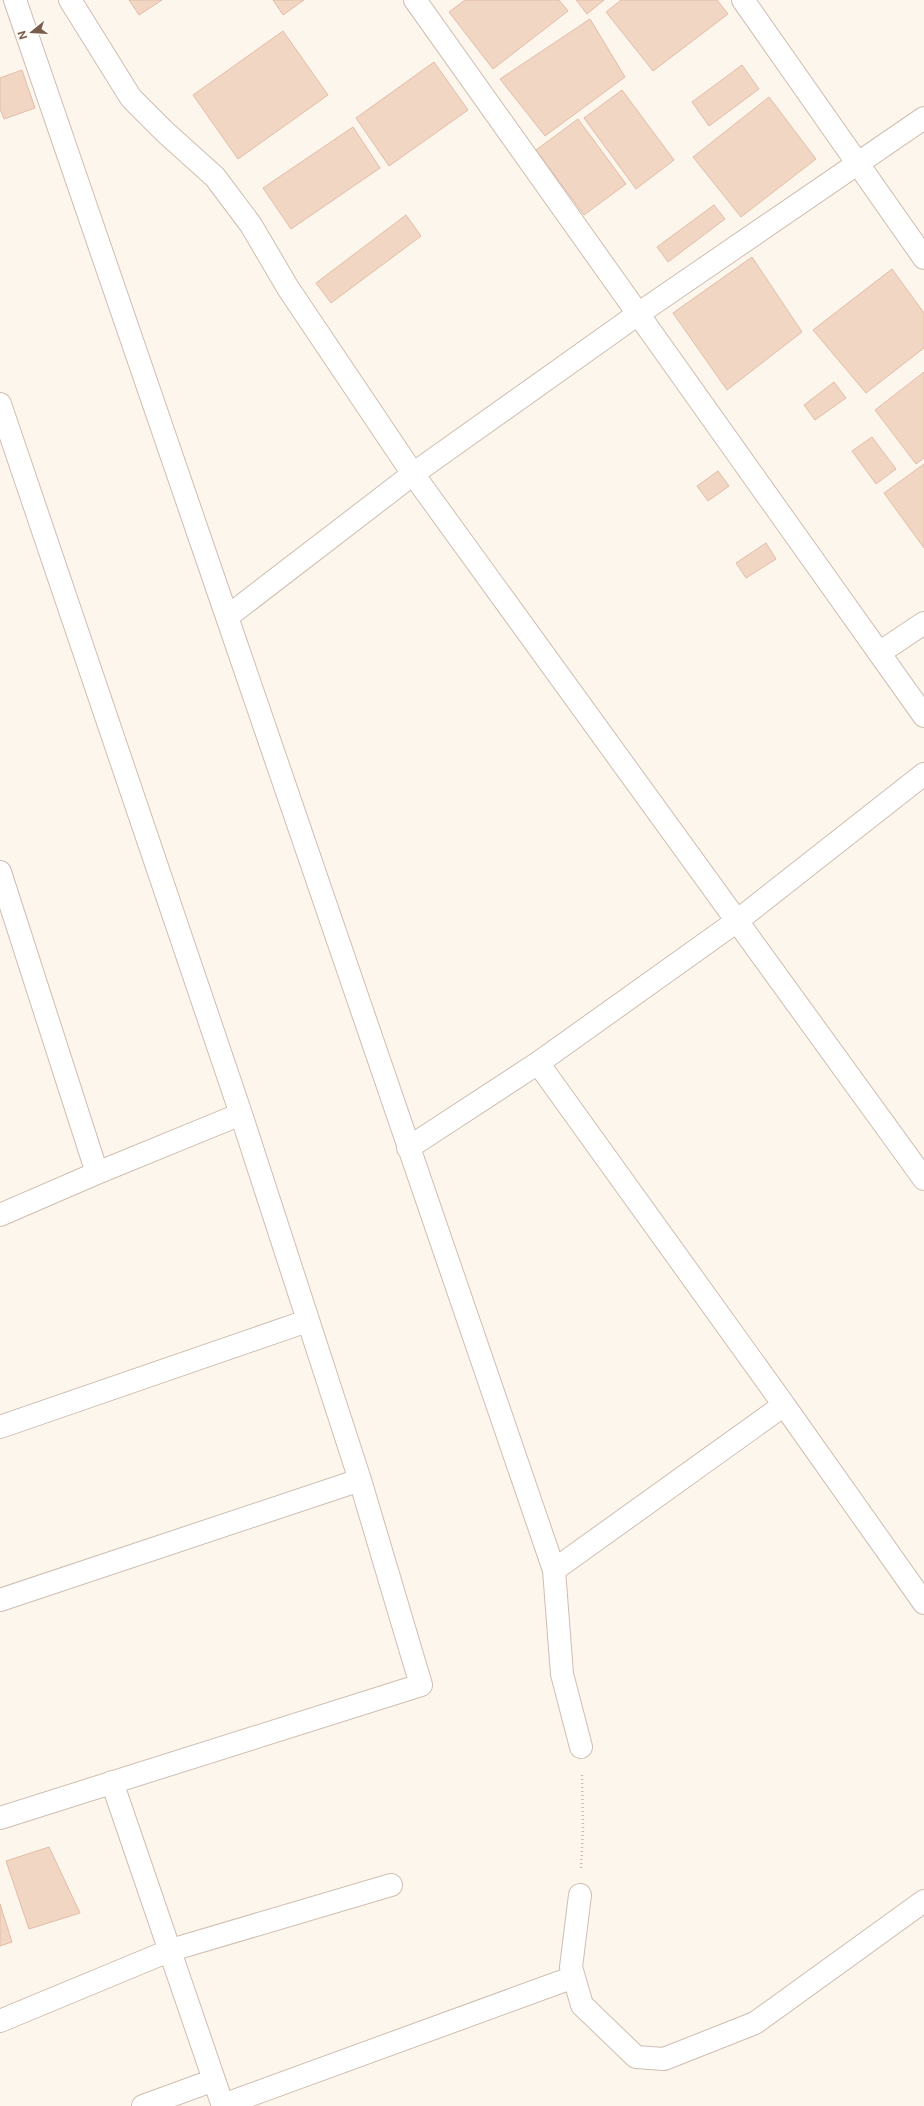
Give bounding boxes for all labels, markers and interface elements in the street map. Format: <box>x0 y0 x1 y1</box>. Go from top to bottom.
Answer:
north arrow <box>12 12 52 52</box>
text: N <box>15 29 30 41</box>

